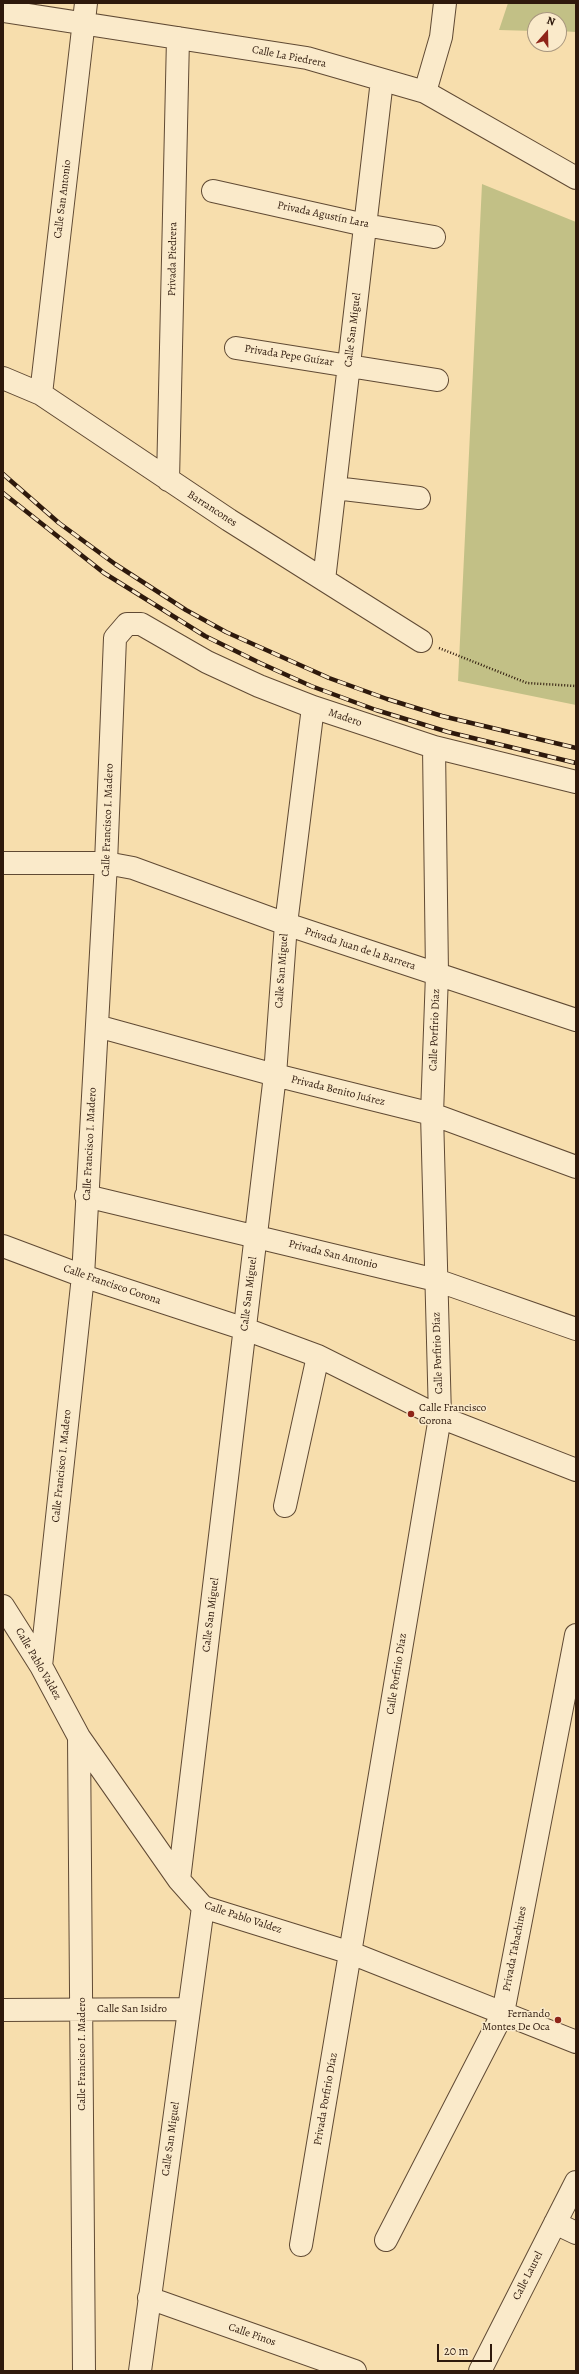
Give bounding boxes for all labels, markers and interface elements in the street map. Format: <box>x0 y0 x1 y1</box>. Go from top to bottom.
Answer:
north arrow <box>527 12 567 52</box>
text: N <box>545 13 557 30</box>
street label: Calle La Piedrera <box>251 43 327 71</box>
street label: Calle San Antonio <box>52 159 74 239</box>
street label: Privada Agustín Lara <box>276 199 370 231</box>
street label: Privada Piedrera <box>166 222 180 296</box>
street label: Calle San Miguel <box>342 292 364 368</box>
street label: Privada Pepe Guízar <box>243 342 335 370</box>
street label: Barrancones <box>185 488 239 530</box>
street label: Madero <box>326 706 364 730</box>
street label: Calle Francisco I. Madero <box>99 763 117 877</box>
street label: Privada Juan de la Barrera <box>303 925 417 973</box>
street label: Calle San Miguel <box>273 933 291 1009</box>
street label: Calle Porfirio Díaz <box>427 989 443 1071</box>
street label: Privada Benito Juárez <box>290 1073 386 1109</box>
street label: Calle Francisco I. Madero <box>80 1087 100 1201</box>
street label: Privada San Antonio <box>287 1238 379 1272</box>
street label: Calle San Miguel <box>238 1256 260 1332</box>
street label: Calle Francisco Corona <box>61 1262 163 1308</box>
street label: Calle Porfirio Díaz <box>430 1312 446 1394</box>
place label: Calle Francisco Corona <box>419 1401 486 1427</box>
street label: Calle Francisco I. Madero <box>50 1409 74 1523</box>
marker: Calle Francisco Corona <box>406 1409 416 1419</box>
street label: Calle San Miguel <box>200 1577 222 1653</box>
street label: Calle Pablo Valdez <box>12 1626 64 1702</box>
street label: Calle Porfirio Díaz <box>384 1632 410 1716</box>
street label: Calle Pablo Valdez <box>202 1899 284 1937</box>
street label: Privada Tabachines <box>500 1905 530 1993</box>
street label: Calle Francisco I. Madero <box>75 1997 89 2111</box>
street label: Calle San Isidro <box>97 2002 167 2016</box>
place label: Fernando Montes De Oca <box>482 2007 550 2033</box>
marker: Fernando Montes De Oca <box>553 2015 563 2025</box>
street label: Privada Porfirio Díaz <box>311 2052 341 2146</box>
street label: Calle San Miguel <box>159 2101 183 2177</box>
street label: Calle Laurel <box>510 2249 546 2303</box>
street label: Calle Pinos <box>226 2321 278 2349</box>
scale bar <box>439 2336 494 2362</box>
text: 20 m <box>444 2343 468 2359</box>

